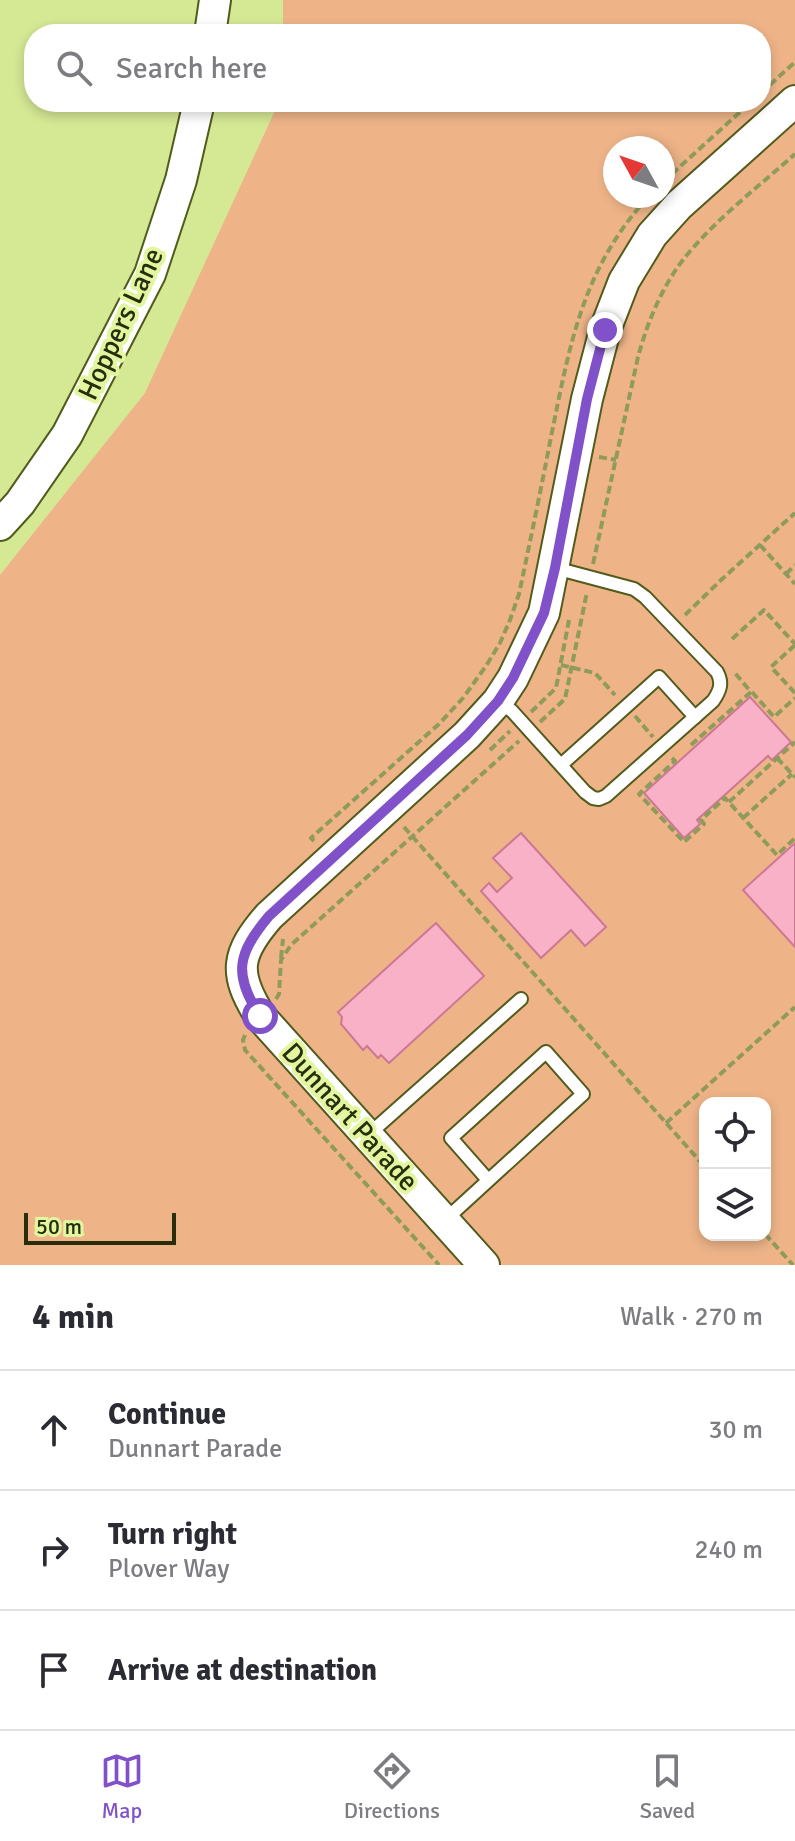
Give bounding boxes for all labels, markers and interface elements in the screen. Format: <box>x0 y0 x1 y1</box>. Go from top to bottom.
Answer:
search box <box>24 24 771 112</box>
icon: search <box>52 46 96 90</box>
text: Search here <box>116 50 267 87</box>
north arrow <box>603 136 675 208</box>
street label: Hoppers Lane <box>71 243 171 405</box>
route end <box>587 312 623 348</box>
route start <box>242 998 278 1034</box>
street label: Dunnart Parade <box>275 1036 425 1198</box>
map controls <box>699 1097 771 1241</box>
button: locate <box>699 1097 771 1169</box>
button: layers <box>699 1169 771 1241</box>
scale bar <box>24 1209 176 1245</box>
text: 50 m <box>36 1213 82 1240</box>
text: 4 min <box>32 1296 114 1338</box>
text: Walk · 270 m <box>620 1301 763 1333</box>
text: Continue <box>108 1396 226 1433</box>
icon: ahead <box>32 1408 76 1452</box>
text: 30 m <box>708 1414 763 1446</box>
text: Dunnart Parade <box>108 1433 282 1465</box>
text: Turn right <box>108 1516 237 1553</box>
icon: right <box>32 1528 76 1572</box>
text: 240 m <box>694 1534 763 1566</box>
text: Plover Way <box>108 1553 229 1585</box>
icon: arrive <box>32 1648 76 1692</box>
text: Arrive at destination <box>108 1652 377 1689</box>
tab: Map <box>100 1749 144 1824</box>
tab: Directions <box>344 1749 440 1824</box>
tab: Saved <box>640 1749 695 1824</box>

